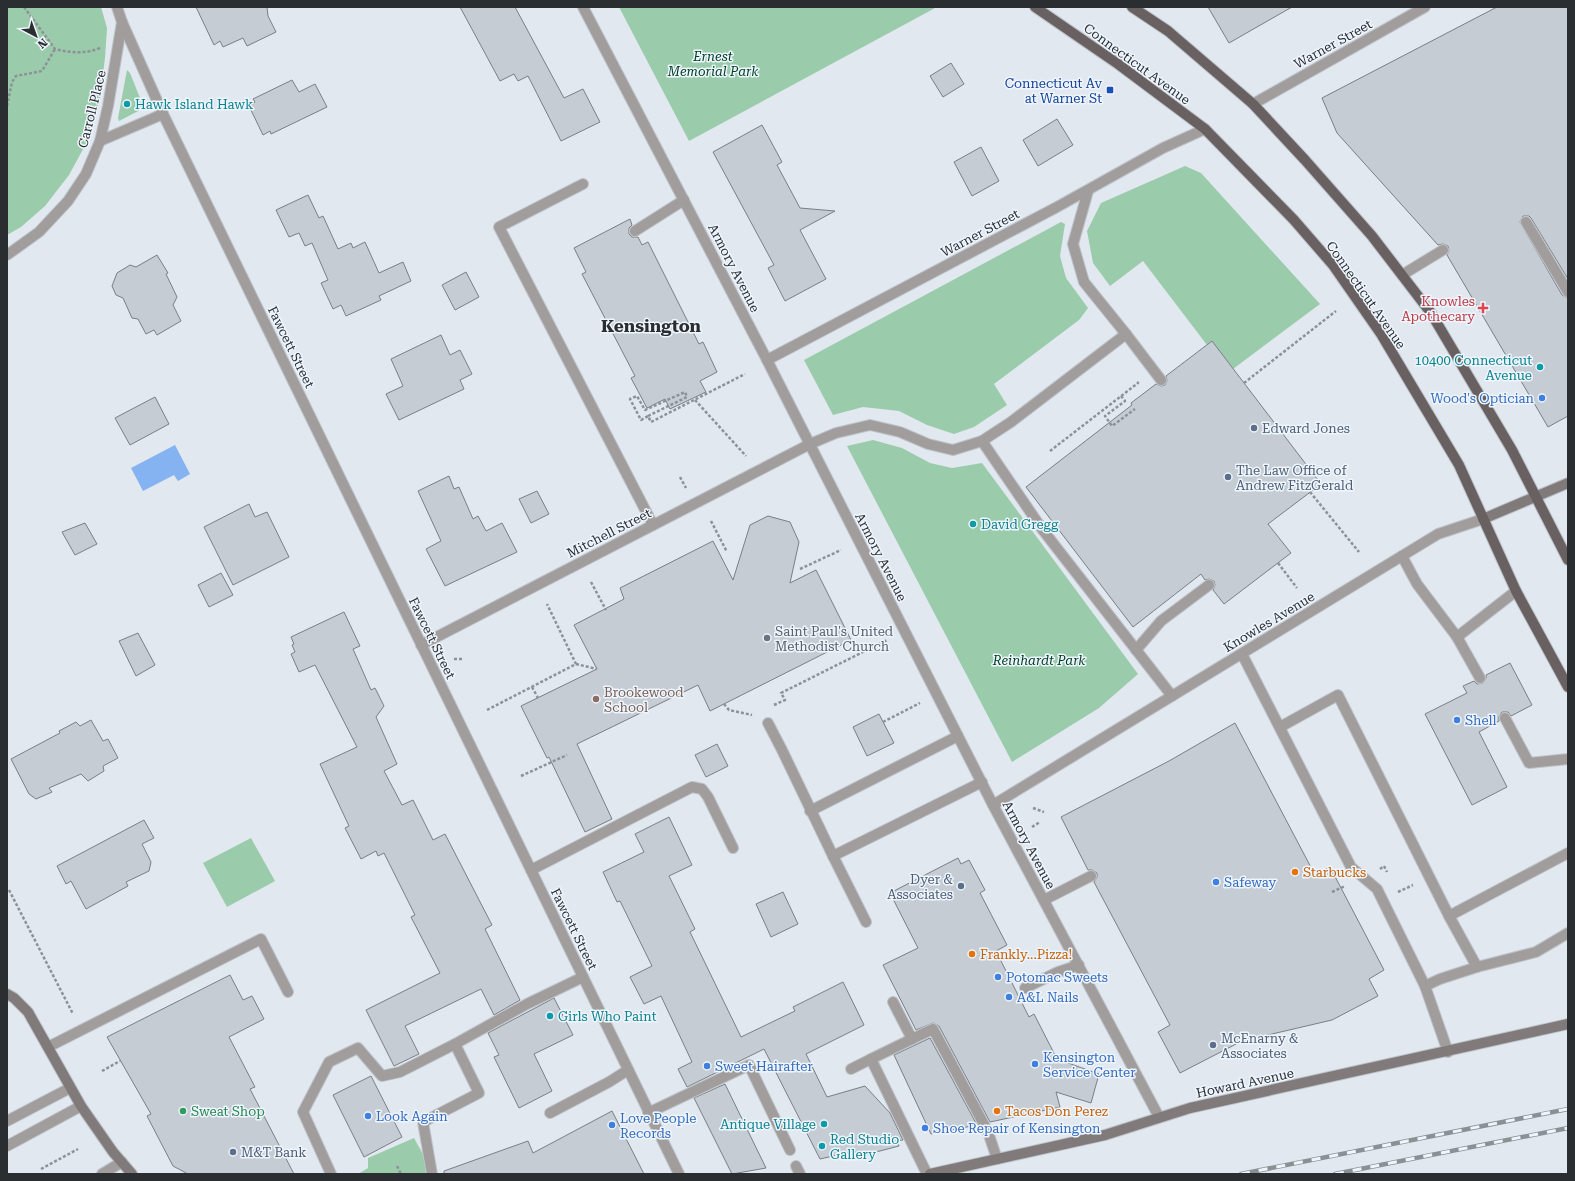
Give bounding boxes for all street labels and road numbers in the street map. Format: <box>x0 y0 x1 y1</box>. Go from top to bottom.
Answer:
street label: Warner Street <box>1292 16 1375 72</box>
street label: Connecticut Avenue <box>1081 20 1193 108</box>
street label: Carroll Place <box>75 68 109 150</box>
street label: Warner Street <box>938 206 1022 260</box>
street label: Armory Avenue <box>705 221 763 315</box>
street label: Connecticut Avenue <box>1323 238 1409 352</box>
street label: Fawcett Street <box>265 304 317 391</box>
street label: Mitchell Street <box>564 505 654 561</box>
street label: Armory Avenue <box>852 510 910 604</box>
street label: Knowles Avenue <box>1221 589 1317 655</box>
street label: Fawcett Street <box>406 595 458 682</box>
street label: Armory Avenue <box>1000 798 1058 892</box>
street label: Fawcett Street <box>548 886 600 973</box>
street label: Howard Avenue <box>1195 1065 1295 1101</box>

